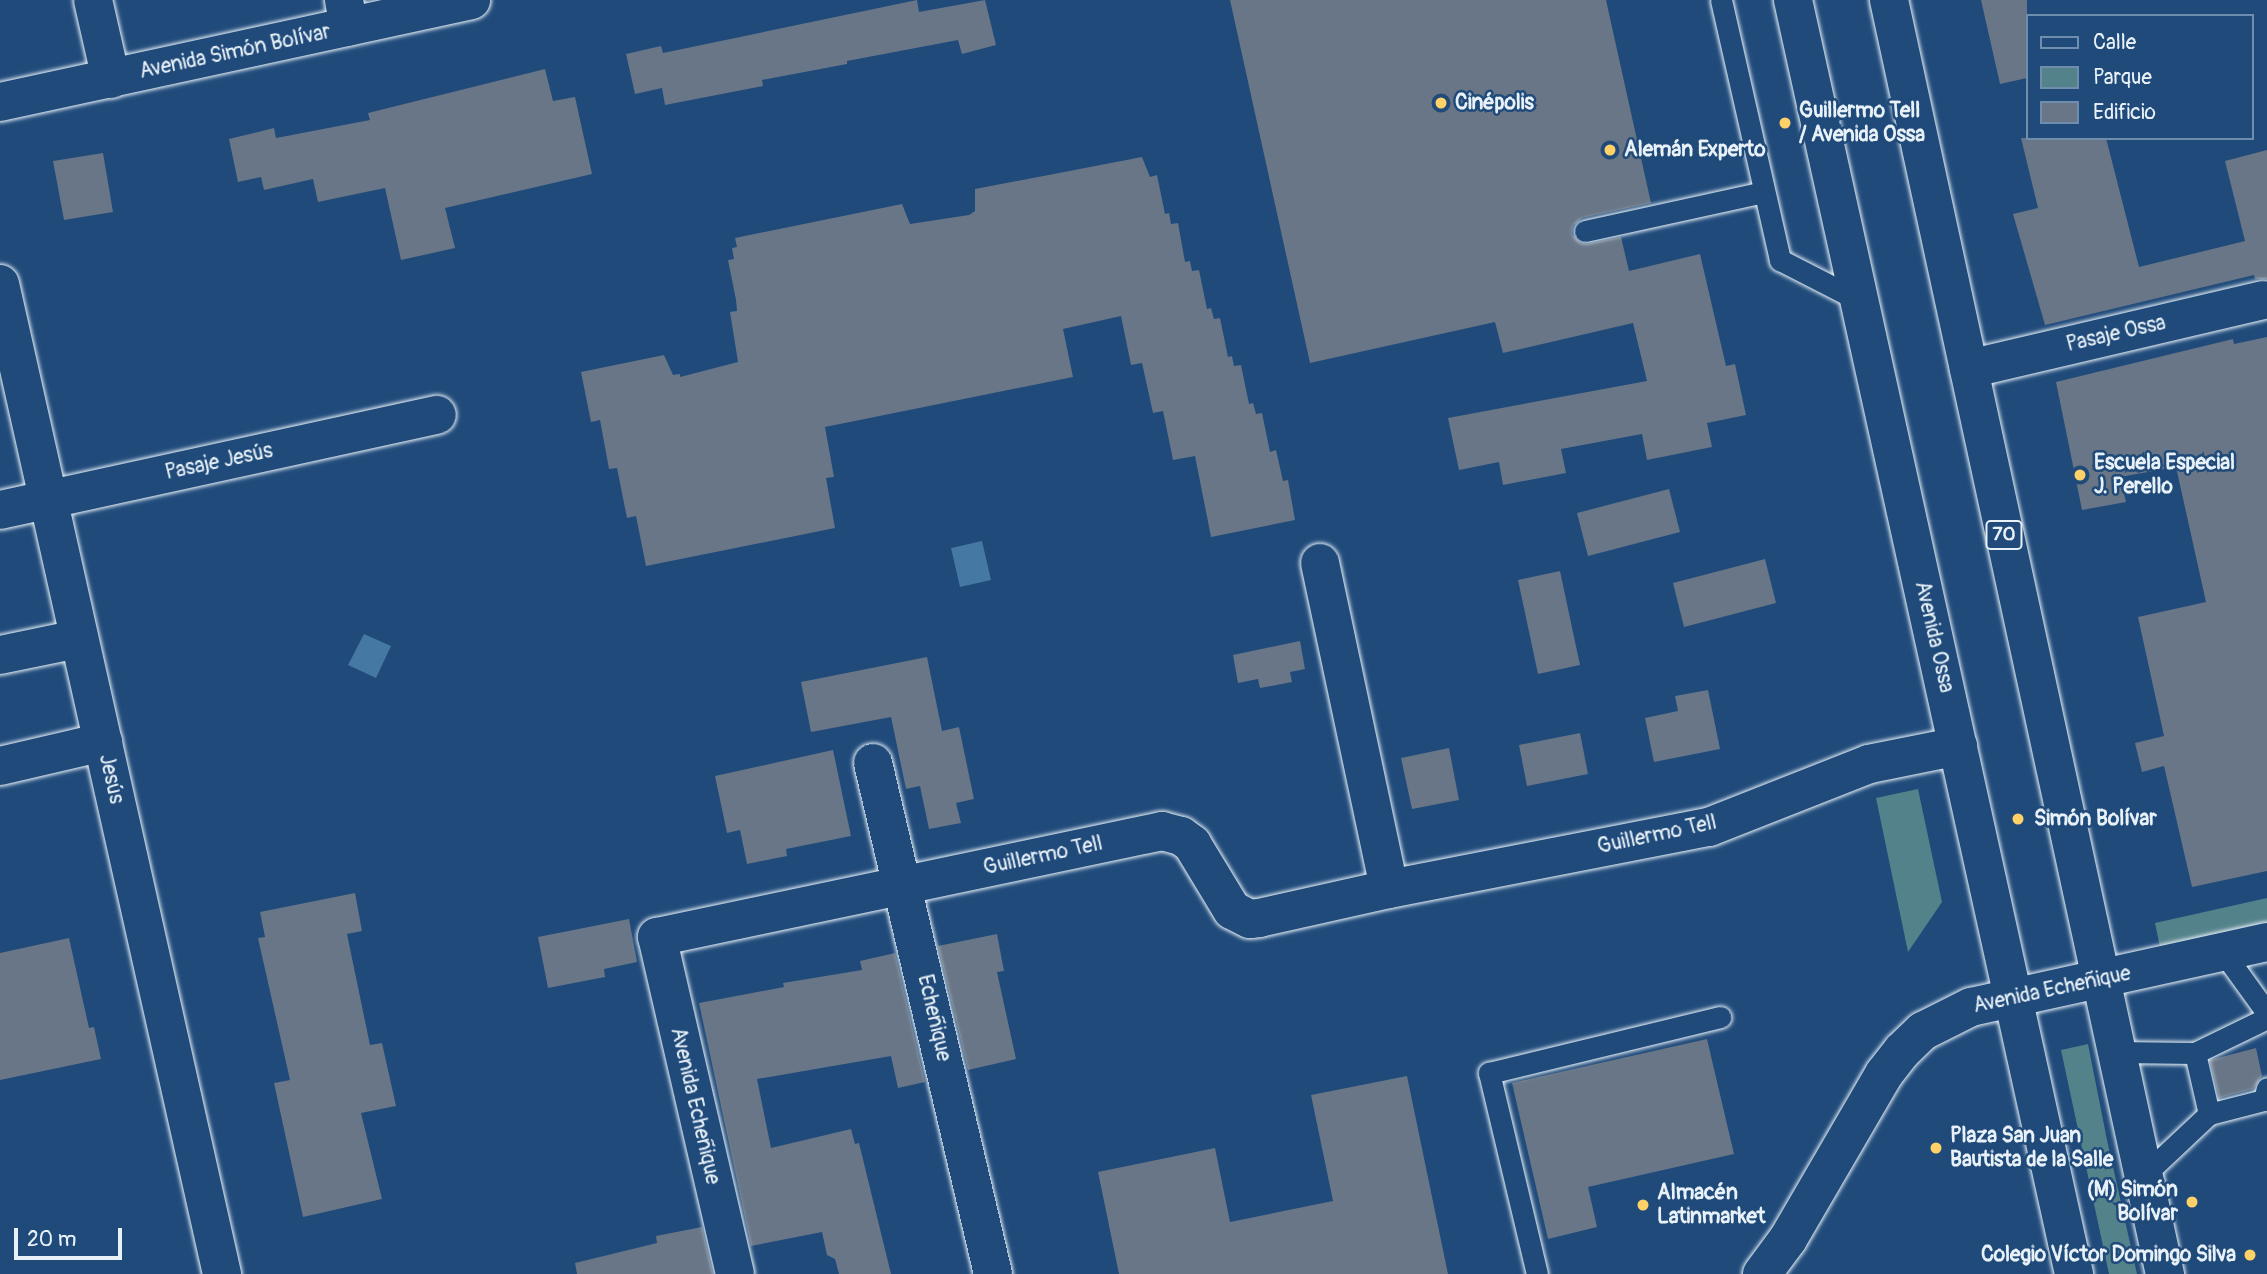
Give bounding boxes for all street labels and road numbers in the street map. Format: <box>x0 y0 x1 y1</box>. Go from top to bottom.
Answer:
street label: Avenida Simón Bolívar <box>137 19 333 85</box>
street label: Pasaje Ossa <box>2064 310 2168 358</box>
street label: Pasaje Jesús <box>163 438 275 486</box>
road number: 70 <box>1985 520 2023 550</box>
street label: Avenida Ossa <box>1909 579 1959 695</box>
street label: Jesús <box>93 752 129 806</box>
street label: Guillermo Tell <box>1595 810 1719 860</box>
street label: Guillermo Tell <box>981 831 1105 881</box>
street label: Avenida Echeñique <box>1971 961 2133 1019</box>
street label: Echeñique <box>912 972 956 1064</box>
street label: Avenida Echeñique <box>665 1025 725 1187</box>

